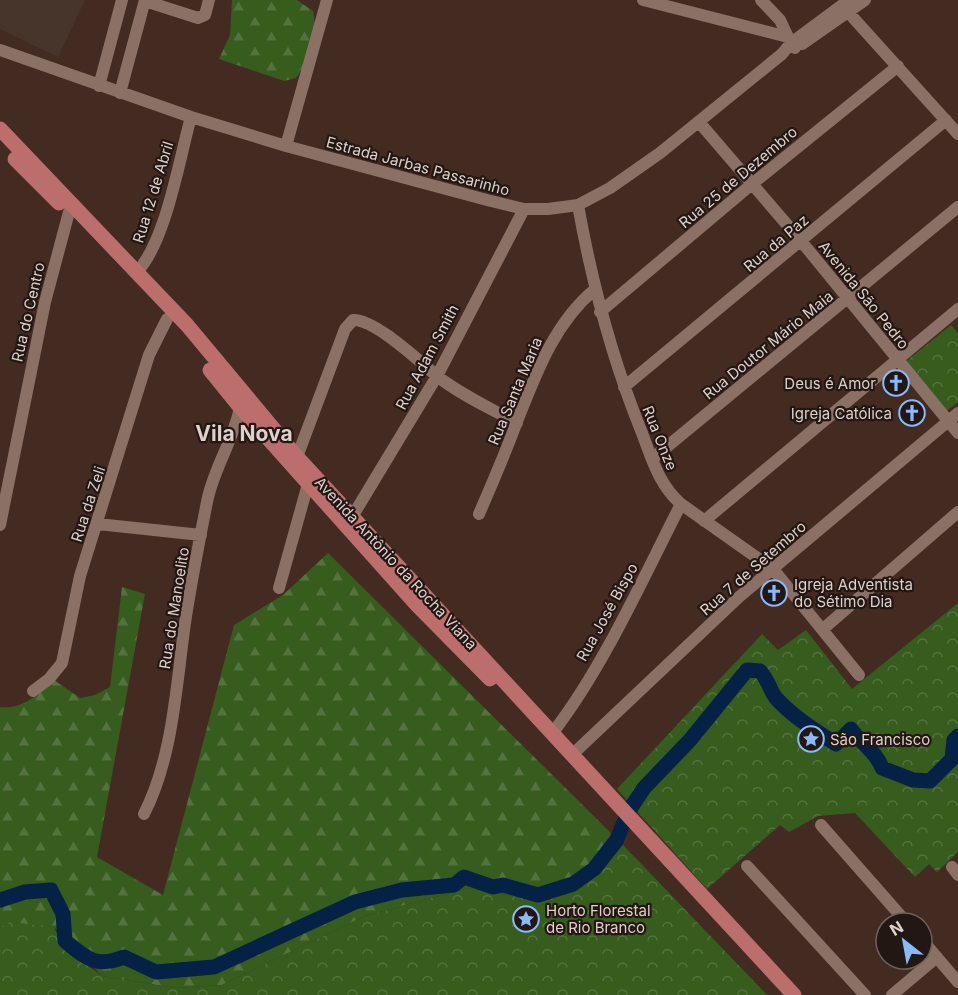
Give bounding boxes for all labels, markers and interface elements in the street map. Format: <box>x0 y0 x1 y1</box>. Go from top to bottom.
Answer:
street label: Rua 25 de Dezembro <box>675 122 801 232</box>
street label: Estrada Jarbas Passarinho <box>324 132 512 200</box>
street label: Rua 12 de Abril <box>128 139 178 245</box>
street label: Rua da Paz <box>740 210 812 276</box>
street label: Avenida São Pedro <box>815 237 913 353</box>
street label: Rua do Centro <box>7 260 49 364</box>
street label: Rua Doutor Mário Maia <box>699 287 837 403</box>
street label: Rua Adam Smith <box>391 301 463 413</box>
street label: Rua Santa Maria <box>484 334 546 448</box>
church icon: Deus é Amor <box>881 368 911 398</box>
place label: Deus é Amor <box>784 374 876 393</box>
church icon: Igreja Católica <box>897 398 927 428</box>
street label: Rua Onze <box>638 403 682 473</box>
place label: Igreja Católica <box>791 404 892 423</box>
district label: Vila Nova <box>195 421 293 446</box>
street label: Rua da Zeli <box>67 464 109 544</box>
street label: Avenida Antônio da Rocha Viana <box>311 473 481 653</box>
street label: Rua 7 de Setembro <box>696 517 810 619</box>
street label: Rua do Manoelito <box>155 546 193 670</box>
street label: Rua José Bispo <box>572 560 642 664</box>
place label: Igreja Adventista do Sétimo Dia <box>794 575 913 611</box>
church icon: Igreja Adventista do Sétimo Dia <box>759 578 789 608</box>
place icon: São Francisco <box>796 724 826 754</box>
place label: São Francisco <box>830 730 930 749</box>
place label: Horto Florestal de Rio Branco <box>546 901 651 937</box>
place icon: Horto Florestal de Rio Branco <box>511 904 541 934</box>
north arrow <box>874 911 934 971</box>
text: N <box>886 916 907 940</box>

